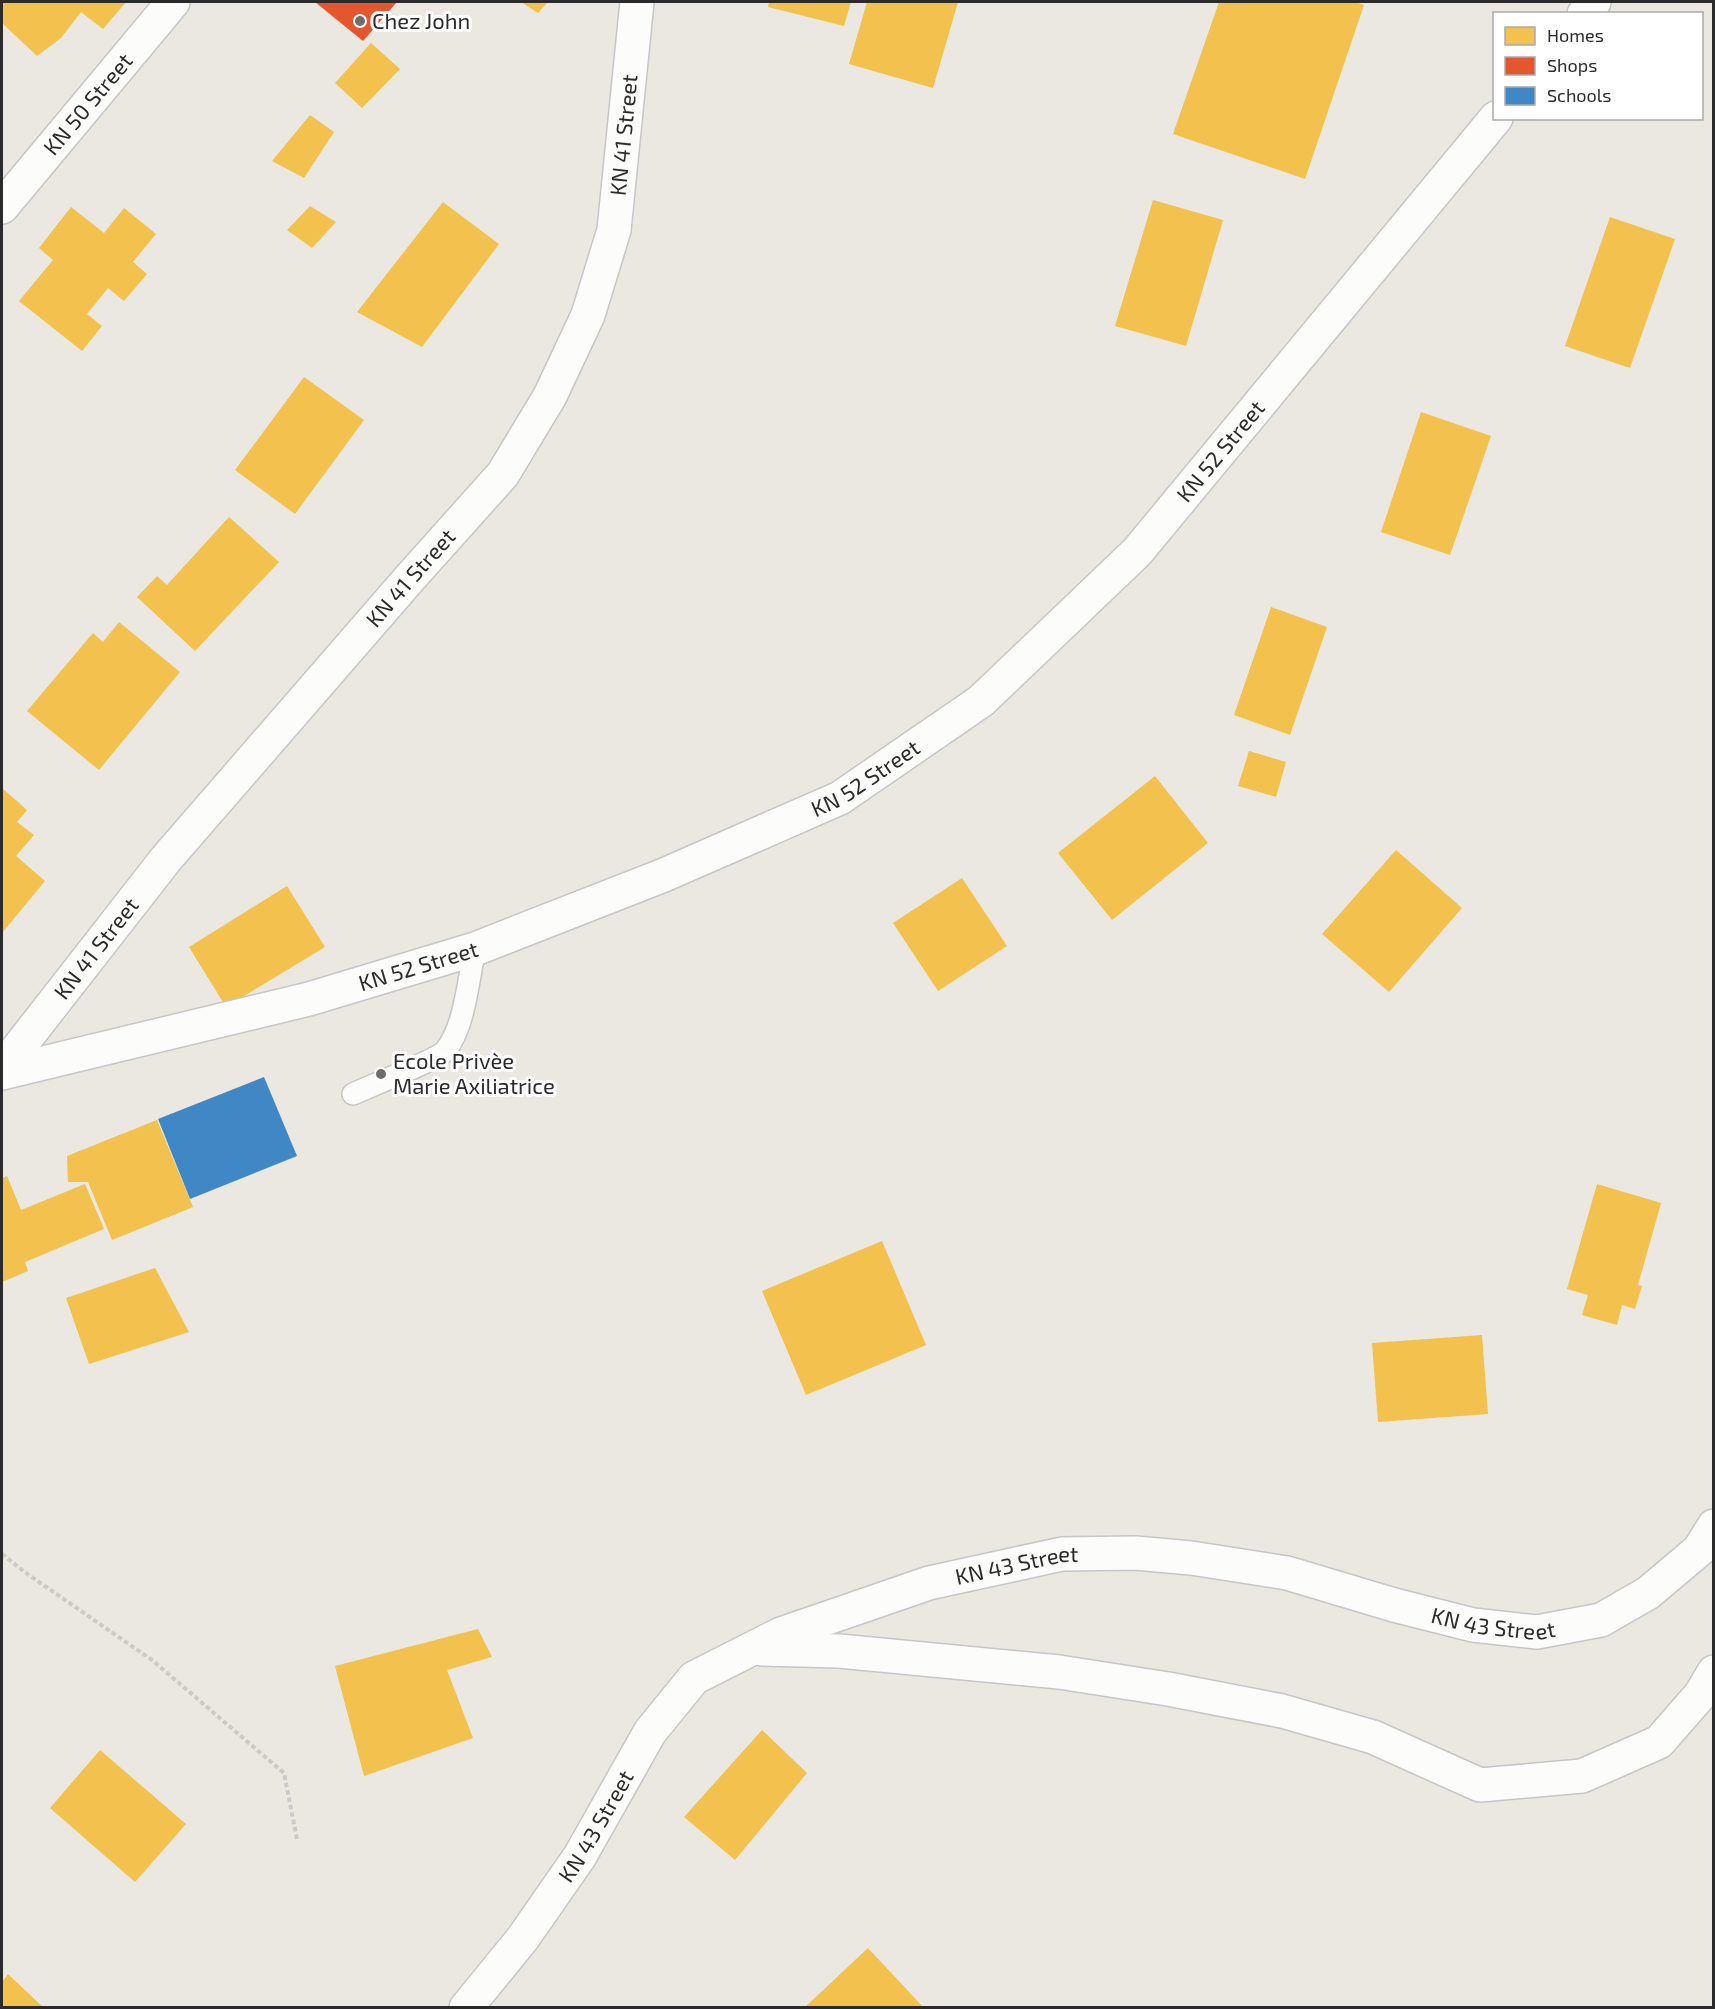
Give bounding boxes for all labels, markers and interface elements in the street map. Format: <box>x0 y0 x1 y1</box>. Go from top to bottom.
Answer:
place label: Chez John <box>372 7 470 33</box>
legend <box>1493 12 1703 120</box>
marker: Chez John <box>353 14 367 28</box>
text: Homes <box>1547 24 1604 46</box>
street label: KN 50 Street <box>37 47 137 160</box>
text: Shops <box>1547 54 1597 76</box>
street label: KN 41 Street <box>604 73 642 197</box>
text: Schools <box>1547 84 1611 106</box>
street label: KN 52 Street <box>1170 395 1269 506</box>
street label: KN 41 Street <box>360 523 460 632</box>
street label: KN 52 Street <box>807 733 924 821</box>
street label: KN 41 Street <box>48 892 143 1004</box>
street label: KN 52 Street <box>355 935 481 995</box>
place label: Ecole Privèe Marie Axiliatrice <box>393 1047 555 1098</box>
marker: Ecole Privèe Marie Axiliatrice <box>374 1067 388 1081</box>
street label: KN 43 Street <box>953 1540 1078 1589</box>
street label: KN 43 Street <box>1429 1601 1557 1644</box>
street label: KN 43 Street <box>552 1765 638 1886</box>

